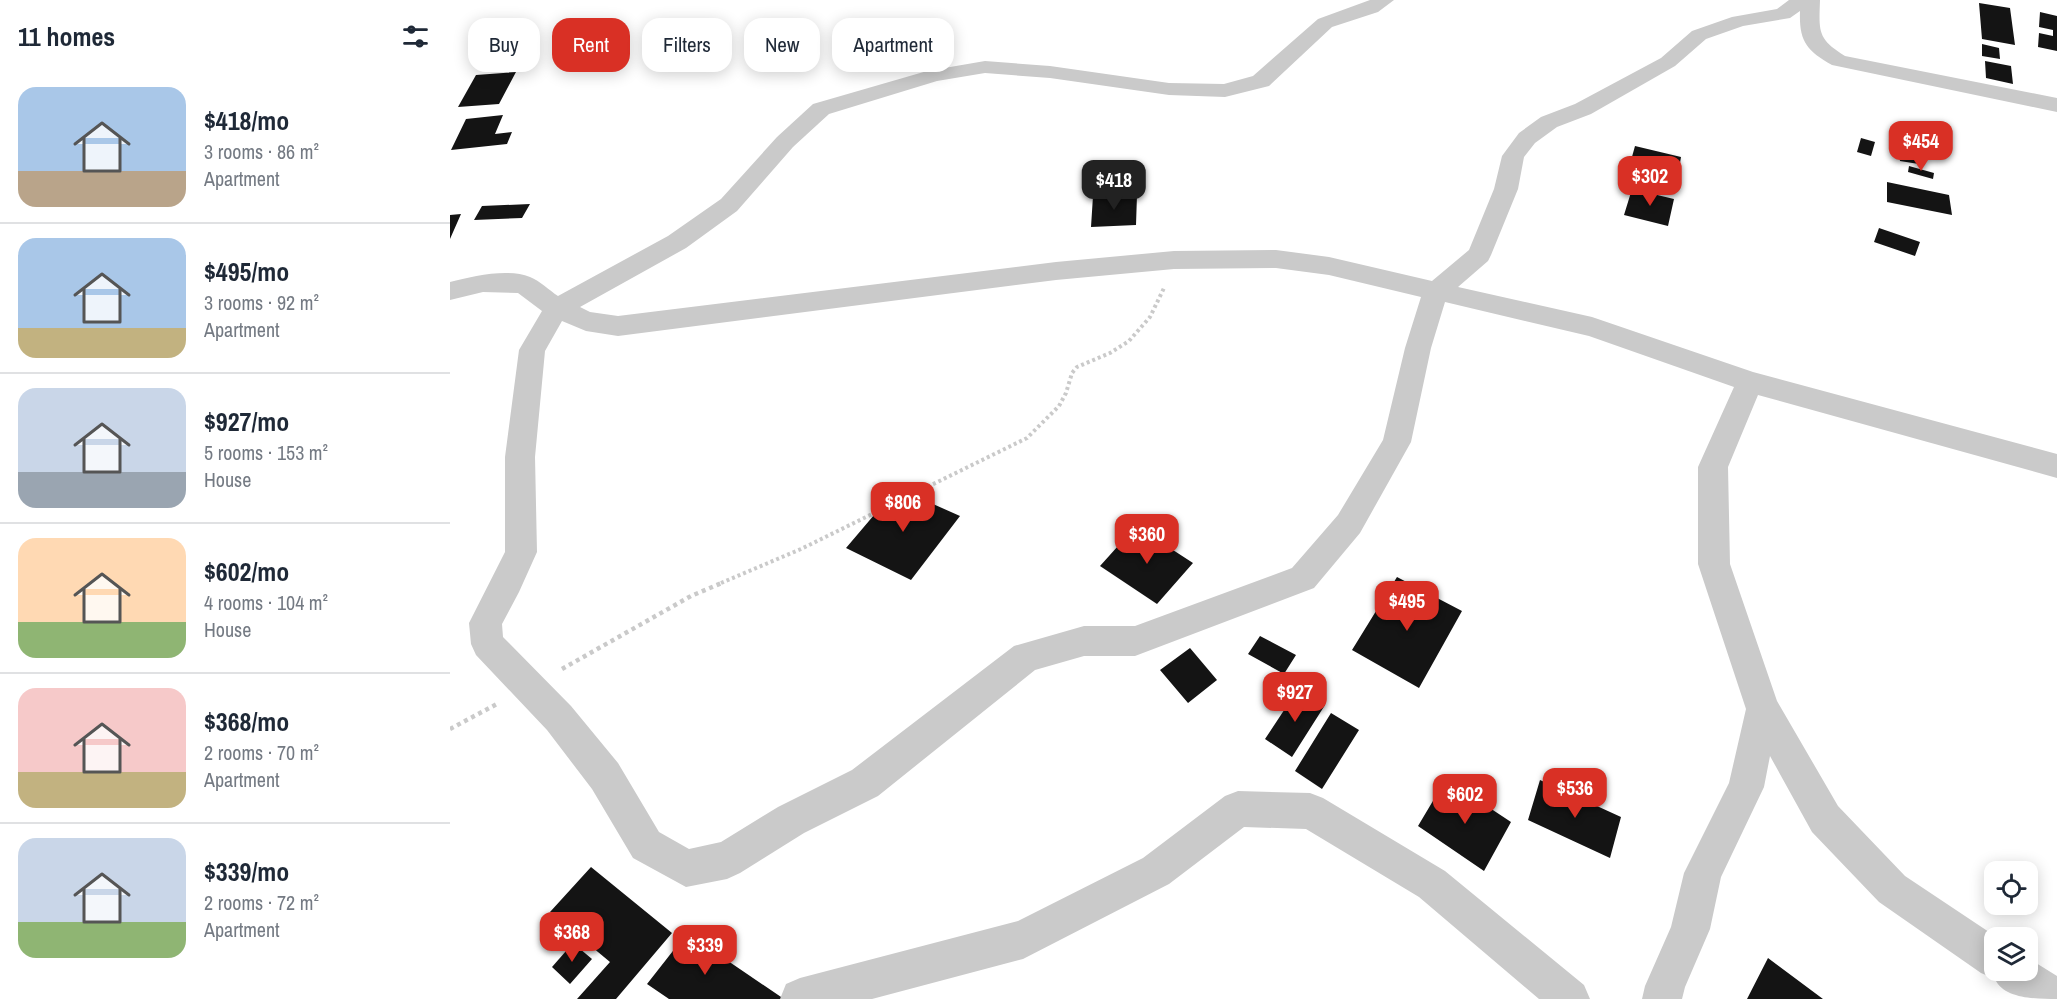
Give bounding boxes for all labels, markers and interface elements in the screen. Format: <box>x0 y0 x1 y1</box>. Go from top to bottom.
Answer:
chip: Buy <box>468 18 540 72</box>
chip: Rent <box>552 18 630 72</box>
chip: Filters <box>642 18 732 72</box>
chip: New <box>744 18 820 72</box>
chip: Apartment <box>832 18 954 72</box>
text: 11 homes <box>18 19 115 54</box>
icon: filters <box>399 20 432 53</box>
text: $418/mo <box>204 103 289 138</box>
icon: home <box>66 111 138 183</box>
pin: $454 <box>1885 121 1957 172</box>
text: $454 <box>1903 127 1939 154</box>
text: 3 rooms · 86 m² <box>204 138 319 165</box>
pin: $302 <box>1614 156 1686 207</box>
pin: $418 <box>1078 160 1150 211</box>
text: $302 <box>1632 162 1668 189</box>
text: Apartment <box>204 165 280 192</box>
text: $418 <box>1096 166 1132 193</box>
text: $495/mo <box>204 254 289 289</box>
icon: home <box>66 262 138 334</box>
text: 3 rooms · 92 m² <box>204 289 319 316</box>
text: Apartment <box>204 316 280 343</box>
text: $927/mo <box>204 404 289 439</box>
icon: home <box>66 412 138 484</box>
text: 5 rooms · 153 m² <box>204 439 328 466</box>
text: House <box>204 466 251 493</box>
pin: $806 <box>867 482 939 533</box>
text: $806 <box>885 488 921 515</box>
pin: $360 <box>1111 514 1183 565</box>
text: $360 <box>1129 520 1165 547</box>
text: $602/mo <box>204 554 289 589</box>
icon: home <box>66 562 138 634</box>
pin: $495 <box>1371 581 1443 632</box>
text: $495 <box>1389 587 1425 614</box>
text: 4 rooms · 104 m² <box>204 589 328 616</box>
text: House <box>204 616 251 643</box>
pin: $927 <box>1259 672 1331 723</box>
text: $927 <box>1277 678 1313 705</box>
text: $368/mo <box>204 704 289 739</box>
icon: home <box>66 712 138 784</box>
text: 2 rooms · 70 m² <box>204 739 319 766</box>
text: Apartment <box>204 766 280 793</box>
pin: $536 <box>1539 768 1611 819</box>
pin: $602 <box>1429 774 1501 825</box>
text: $536 <box>1557 774 1593 801</box>
text: $602 <box>1447 780 1483 807</box>
text: $339/mo <box>204 854 289 889</box>
map controls <box>1984 861 2038 981</box>
button: locate <box>1984 861 2038 915</box>
icon: home <box>66 862 138 934</box>
text: 2 rooms · 72 m² <box>204 889 319 916</box>
pin: $368 <box>536 912 608 963</box>
text: Apartment <box>204 916 280 943</box>
text: $368 <box>554 918 590 945</box>
pin: $339 <box>669 925 741 976</box>
button: layers <box>1984 927 2038 981</box>
text: $339 <box>687 931 723 958</box>

